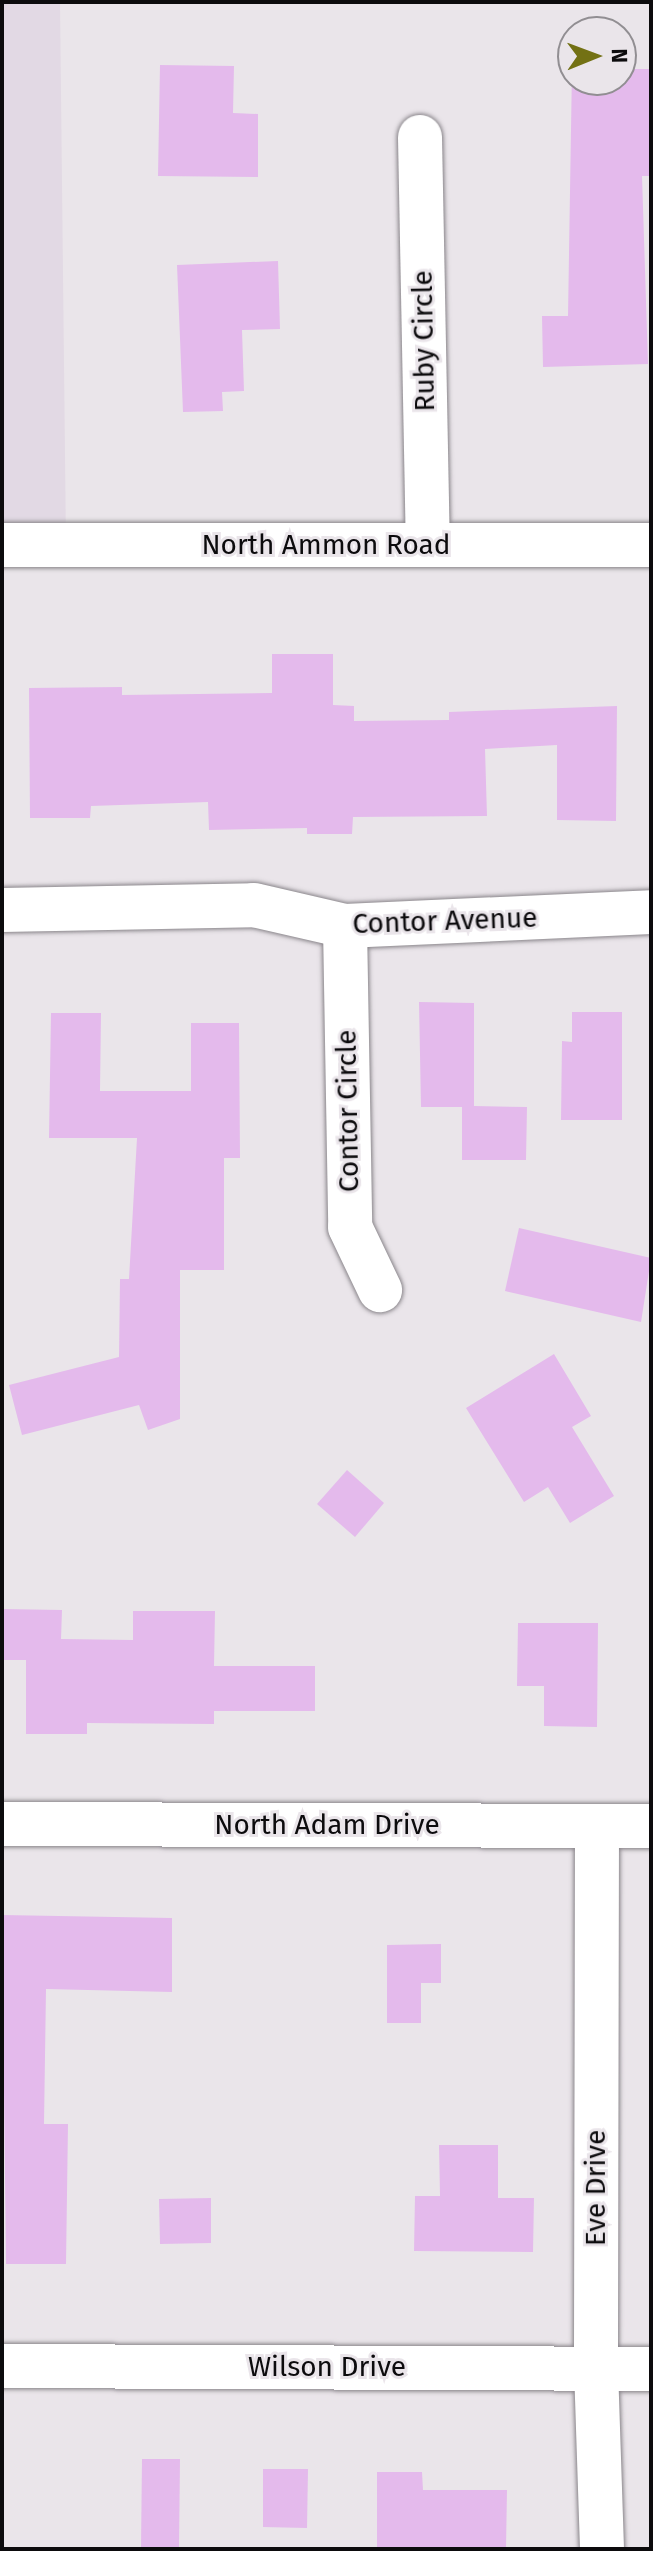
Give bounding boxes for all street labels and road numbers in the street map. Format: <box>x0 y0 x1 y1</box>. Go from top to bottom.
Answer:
street label: Ruby Circle <box>406 270 442 412</box>
street label: North Ammon Road <box>201 528 451 562</box>
street label: Contor Avenue <box>352 901 538 941</box>
street label: Contor Circle <box>330 1030 366 1192</box>
street label: North Adam Drive <box>214 1808 440 1842</box>
street label: Eve Drive <box>579 2130 613 2246</box>
street label: Wilson Drive <box>248 2350 406 2384</box>

